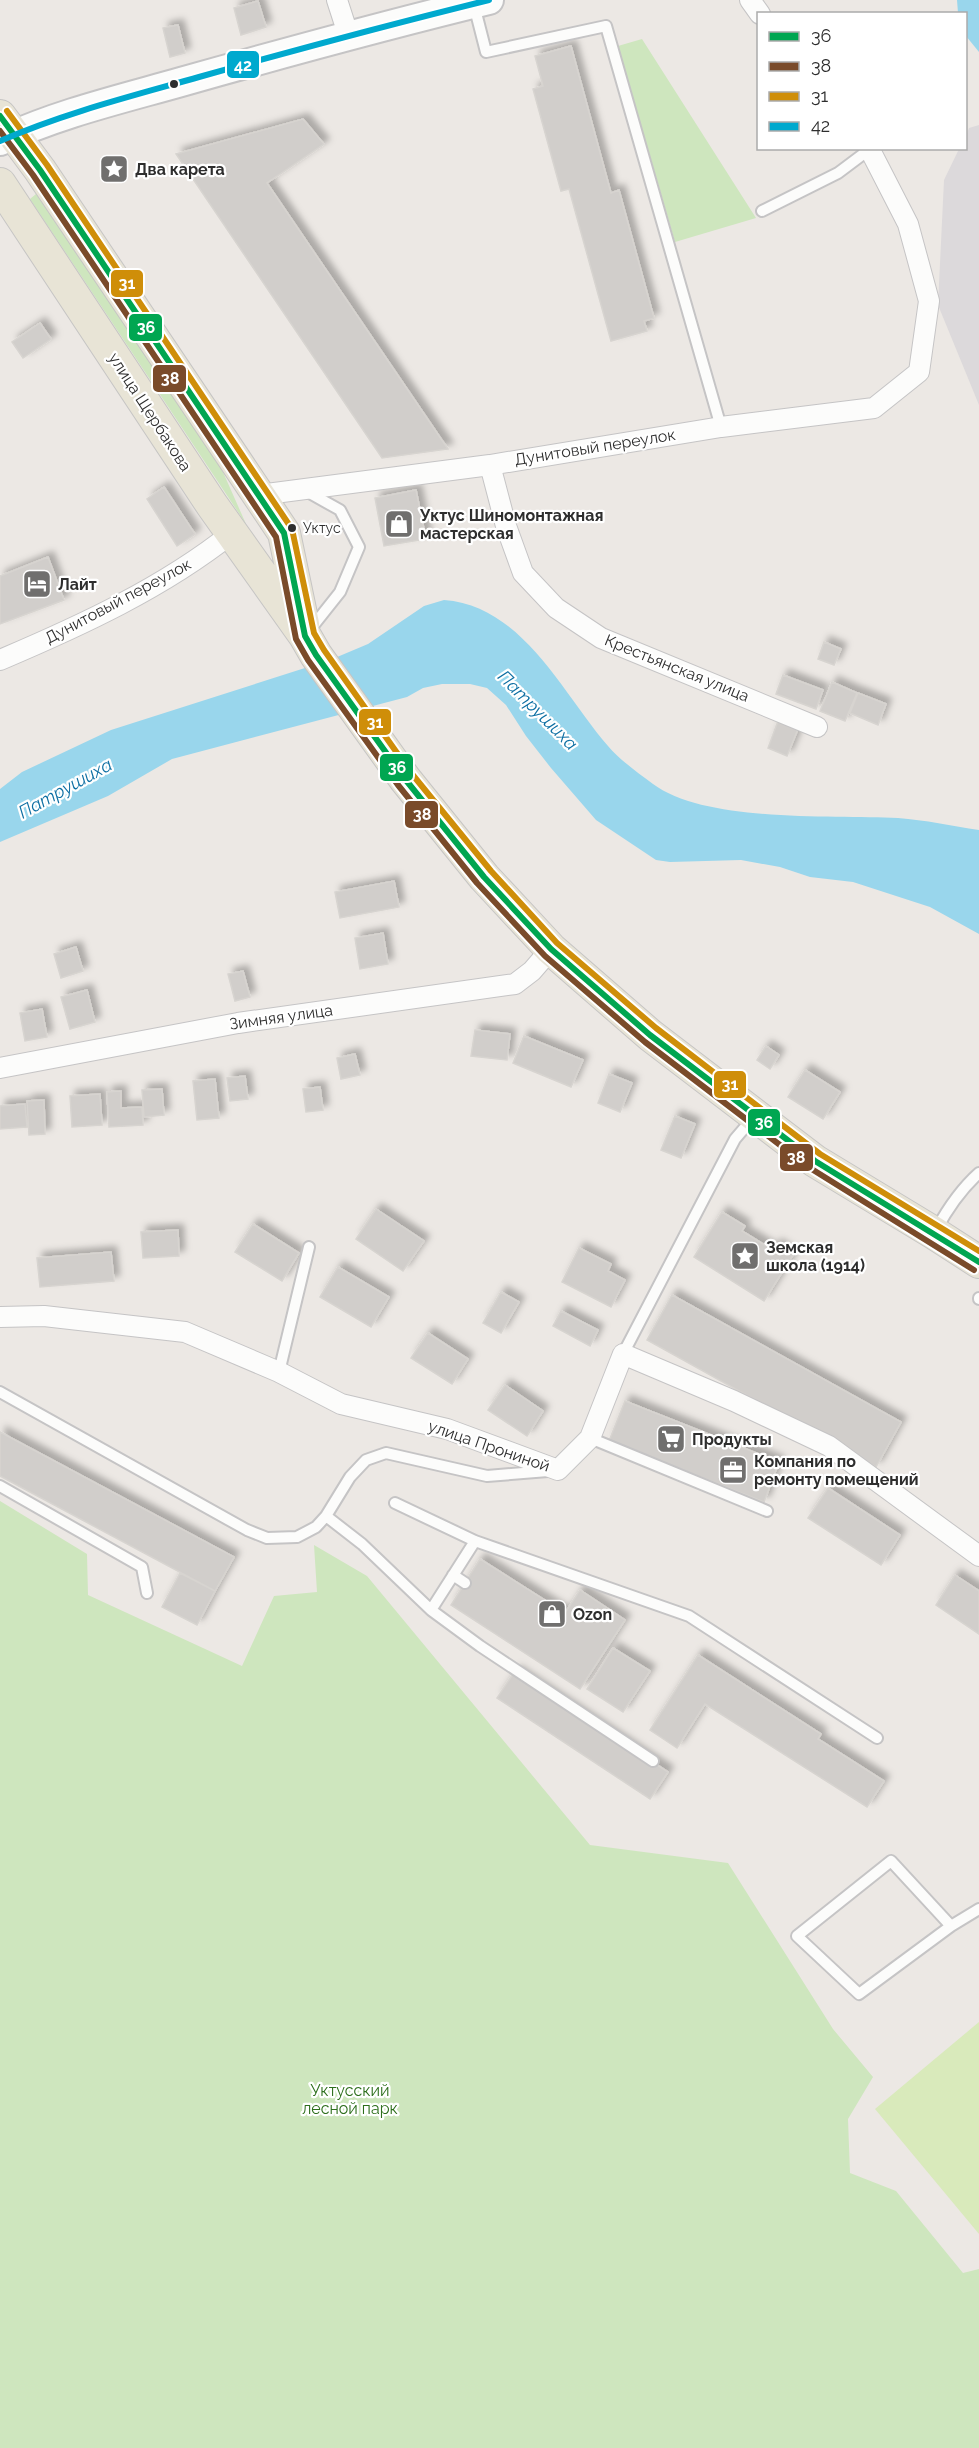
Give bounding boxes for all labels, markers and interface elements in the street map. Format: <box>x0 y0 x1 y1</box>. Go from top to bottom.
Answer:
legend <box>757 12 967 150</box>
text: 36 <box>811 25 832 46</box>
line badge: 42 <box>226 50 260 79</box>
text: 38 <box>811 55 831 76</box>
text: 42 <box>234 56 252 75</box>
unlabelled marker <box>168 78 180 90</box>
text: 31 <box>811 85 829 106</box>
text: 42 <box>811 115 830 136</box>
place icon: Два карета <box>98 153 130 185</box>
place label: Два карета <box>135 160 225 179</box>
line badge: 31 <box>110 269 144 298</box>
text: 31 <box>119 274 136 293</box>
line badge: 36 <box>128 313 163 342</box>
text: 36 <box>137 318 156 337</box>
street label: улица Щербакова <box>105 349 195 475</box>
line badge: 38 <box>152 364 187 393</box>
text: 38 <box>161 369 179 388</box>
street label: Дунитовый переулок <box>513 425 677 469</box>
place label: Уктус Шиномонтажная мастерская <box>419 506 603 543</box>
shop icon: Уктус Шиномонтажная мастерская <box>383 508 415 540</box>
place label: Уктус <box>303 520 341 536</box>
marker: Уктус <box>286 522 298 534</box>
street label: Дунитовый переулок <box>42 554 194 648</box>
hotel icon: Лайт <box>21 568 53 600</box>
place label: Лайт <box>58 575 97 594</box>
street label: Крестьянская улица <box>602 630 752 706</box>
water label: Патрушиха <box>494 666 582 754</box>
line badge: 31 <box>358 708 392 736</box>
text: 31 <box>367 713 384 732</box>
line badge: 36 <box>379 753 414 782</box>
water label: Патрушиха <box>14 754 116 822</box>
text: 36 <box>388 758 407 777</box>
line badge: 38 <box>404 800 439 829</box>
text: 38 <box>413 805 431 824</box>
street label: Зимняя улица <box>228 1000 334 1034</box>
line badge: 31 <box>713 1070 747 1099</box>
text: 31 <box>722 1075 739 1094</box>
line badge: 36 <box>747 1108 781 1137</box>
text: 36 <box>755 1113 774 1132</box>
line badge: 38 <box>779 1143 814 1172</box>
text: 38 <box>787 1148 805 1167</box>
place label: Земская школа (1914) <box>766 1238 865 1275</box>
place icon: Земская школа (1914) <box>729 1240 761 1272</box>
street label: улица Прониной <box>426 1416 552 1476</box>
supermarket icon: Продукты <box>655 1423 687 1455</box>
place label: Продукты <box>692 1430 772 1449</box>
place label: Компания по ремонту помещений <box>754 1452 919 1489</box>
office icon: Компания по ремонту помещений <box>717 1454 749 1486</box>
shop icon: Ozon <box>536 1598 568 1630</box>
place label: Ozon <box>573 1605 612 1624</box>
park label: Уктусский лесной парк <box>302 2081 398 2118</box>

